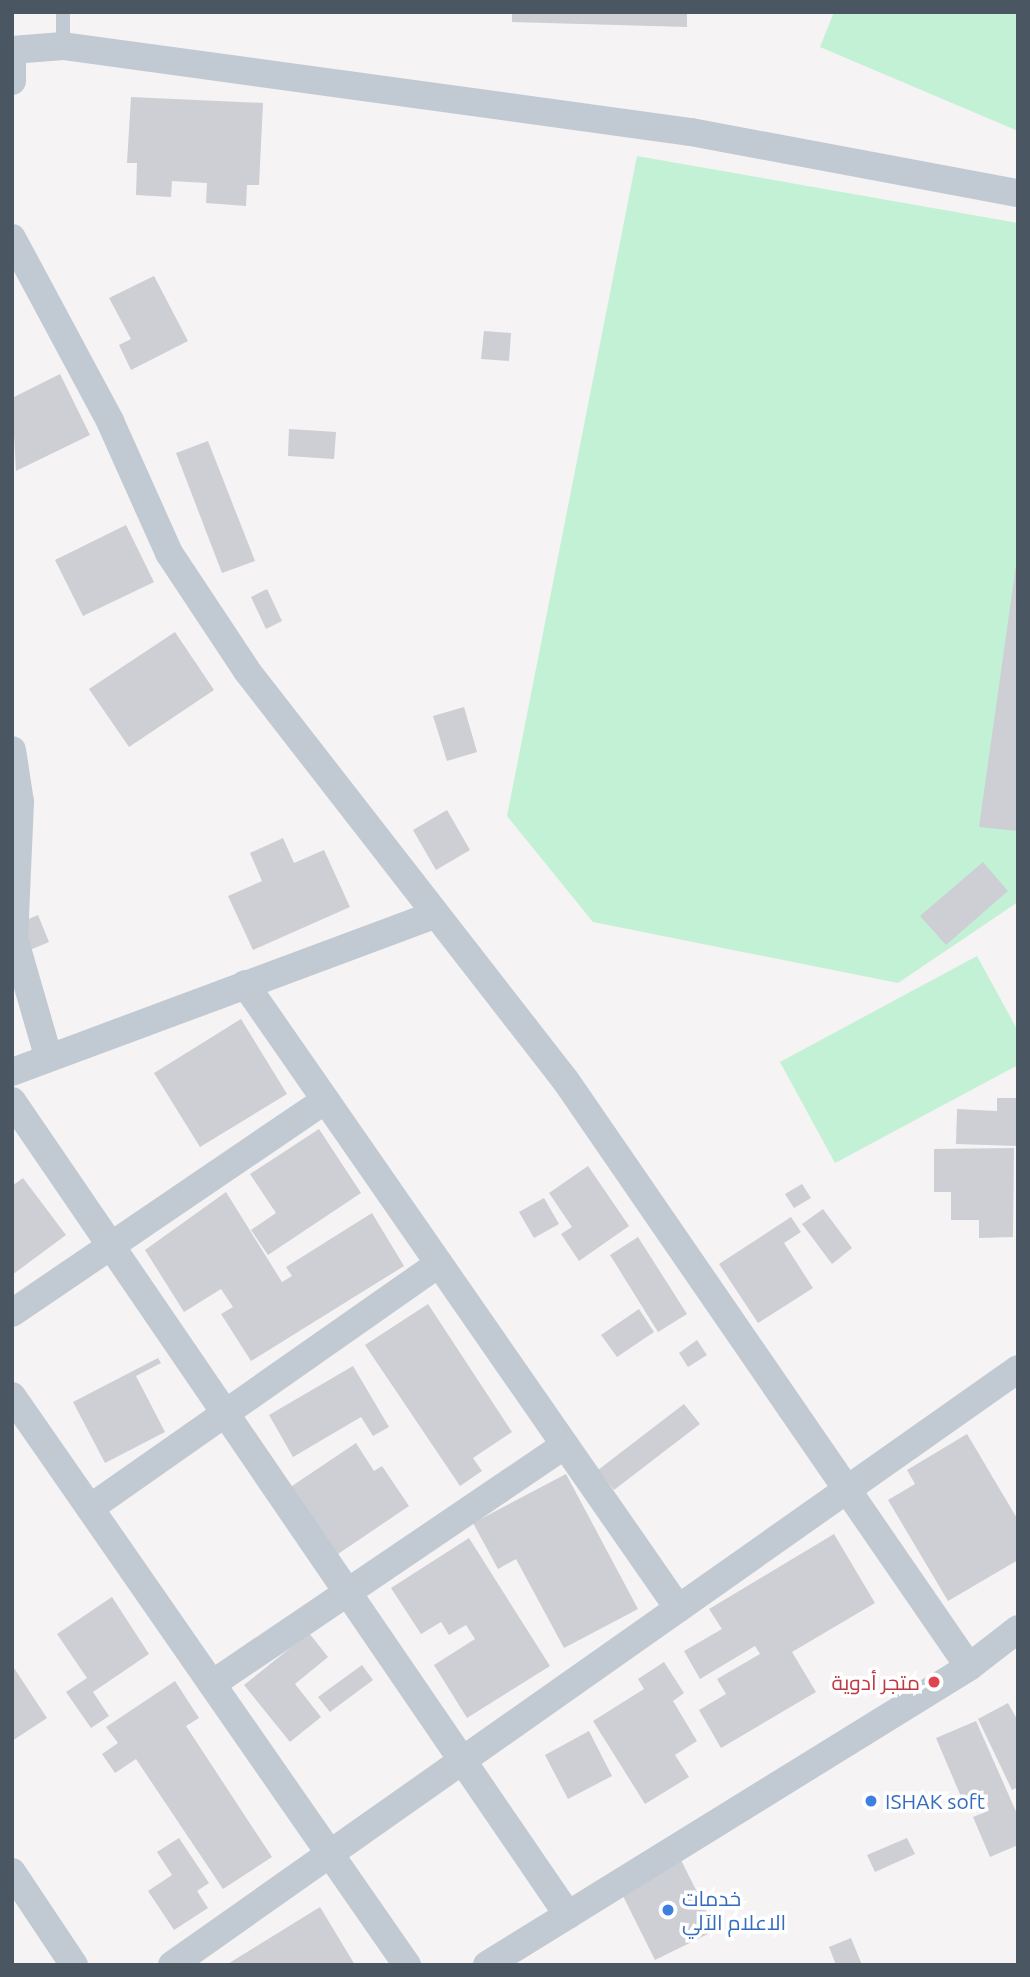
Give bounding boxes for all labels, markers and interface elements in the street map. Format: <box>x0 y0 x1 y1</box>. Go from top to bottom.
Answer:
place label: متجر أدوية <box>832 1669 920 1695</box>
marker: متجر أدوية <box>926 1674 942 1690</box>
place label: ISHAK soft <box>885 1788 985 1814</box>
marker: ISHAK soft <box>863 1793 879 1809</box>
place label: خدمات الاعلام الآلي <box>682 1885 786 1935</box>
marker: خدمات الاعلام الآلي <box>660 1902 676 1918</box>

